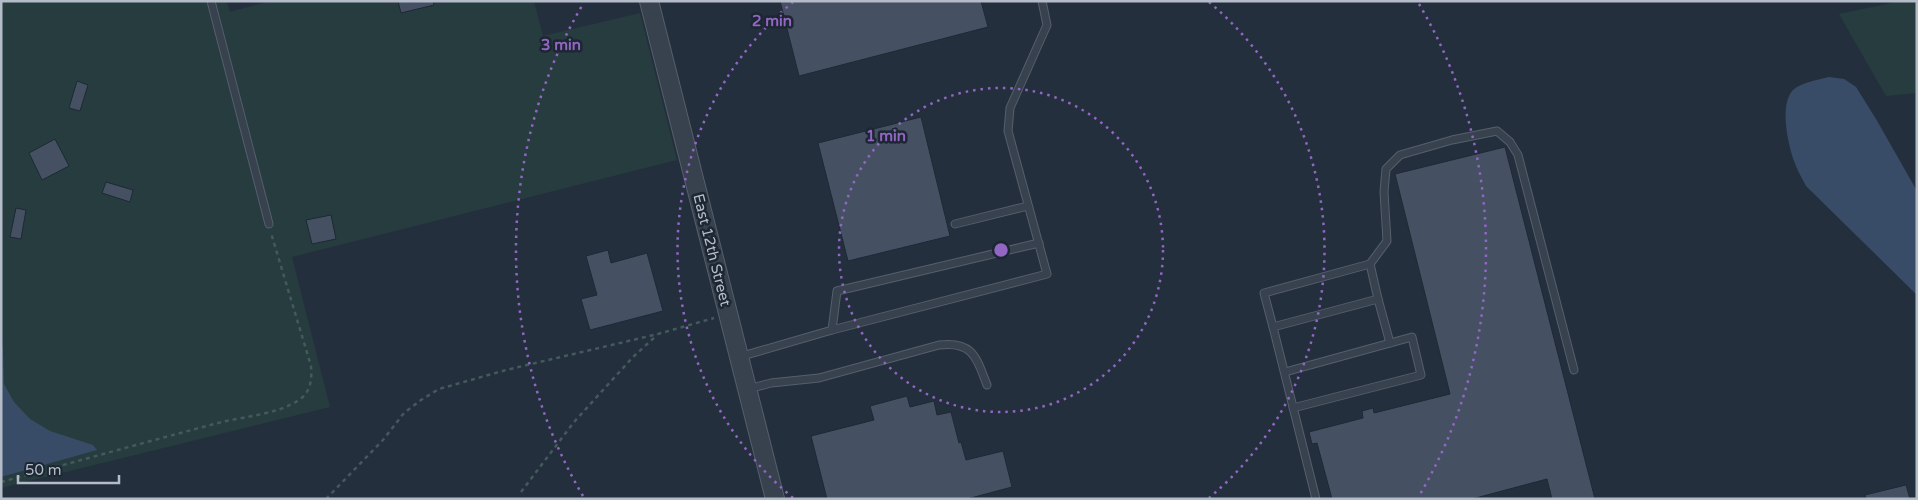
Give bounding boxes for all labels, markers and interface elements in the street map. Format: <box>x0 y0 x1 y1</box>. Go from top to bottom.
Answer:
text: 2 min <box>752 12 792 30</box>
text: 3 min <box>541 36 581 54</box>
text: 1 min <box>866 127 906 145</box>
street label: East 12th Street <box>689 192 735 308</box>
centre of rings <box>992 241 1010 259</box>
scale bar <box>18 452 119 484</box>
text: 50 m <box>25 461 62 479</box>

